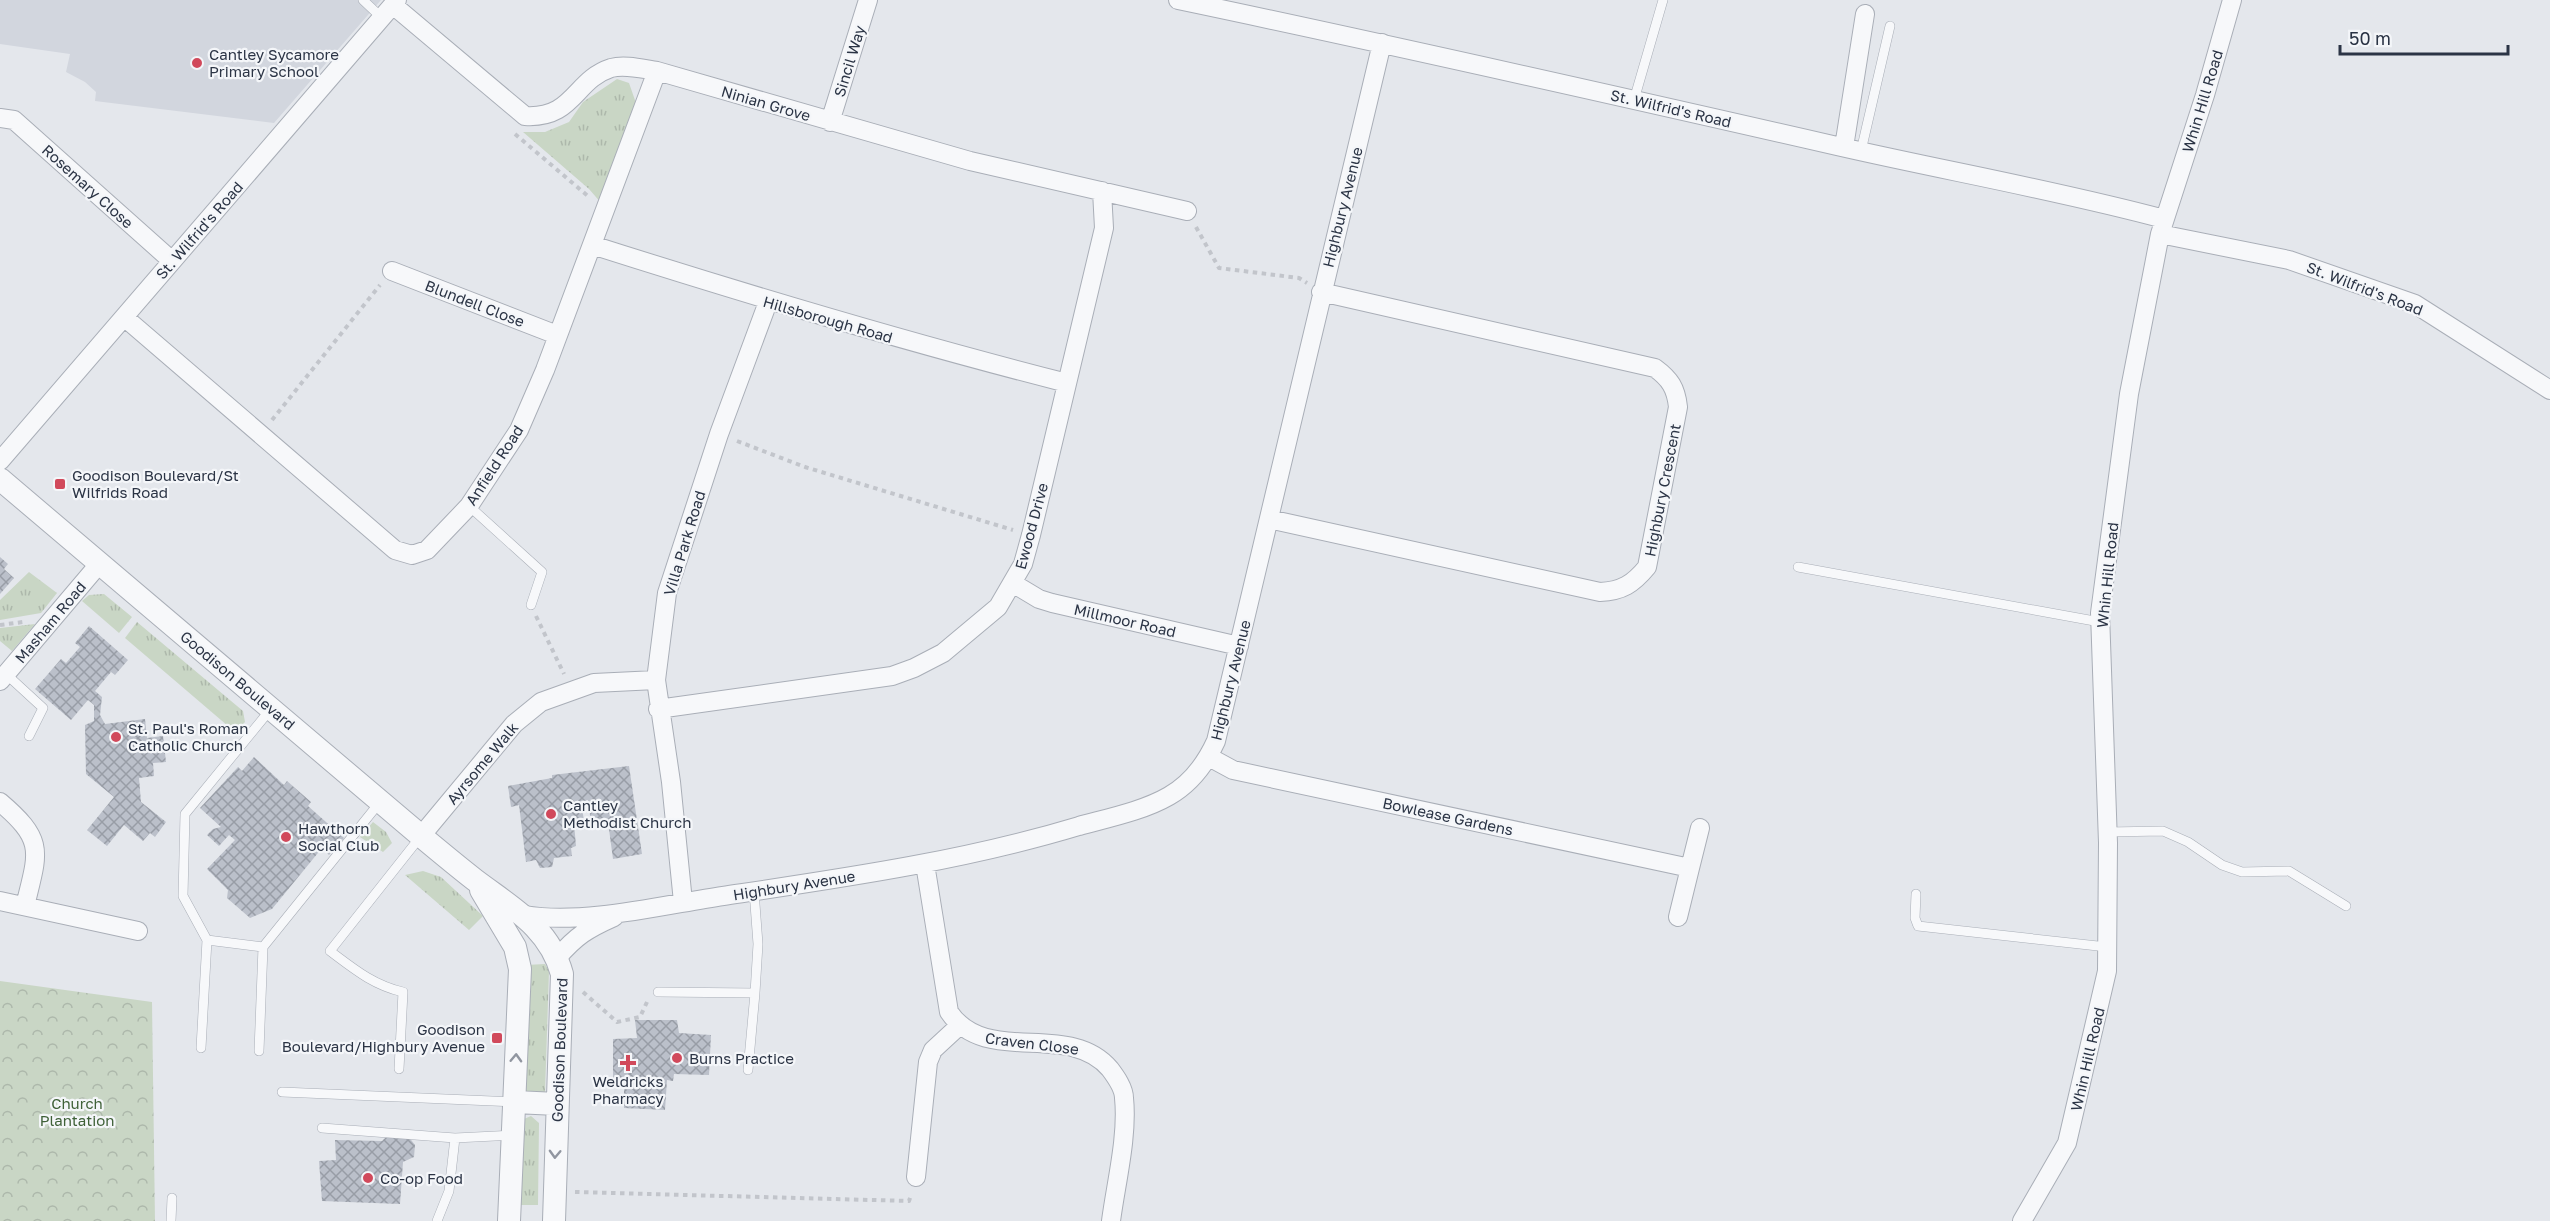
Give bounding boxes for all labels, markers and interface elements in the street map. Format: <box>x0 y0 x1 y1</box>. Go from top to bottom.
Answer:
scale bar <box>2340 18 2508 56</box>
street label: Sincil Way <box>830 22 869 99</box>
text: 50 m <box>2349 27 2391 49</box>
place label: Cantley Sycamore Primary School <box>209 45 339 80</box>
street label: Whin Hill Road <box>2178 48 2226 154</box>
marker: Cantley Sycamore Primary School <box>190 56 204 70</box>
street label: Ninian Grove <box>719 82 813 124</box>
street label: St. Wilfrid's Road <box>1609 85 1733 131</box>
street label: Rosemary Close <box>39 140 137 232</box>
street label: Highbury Avenue <box>1318 145 1366 269</box>
street label: St. Wilfrid's Road <box>152 178 246 282</box>
street label: St. Wilfrid's Road <box>2304 258 2426 318</box>
street label: Blundell Close <box>423 276 527 330</box>
street label: Hillsborough Road <box>761 292 895 346</box>
street label: Anfield Road <box>461 422 527 508</box>
street label: Highbury Crescent <box>1640 422 1684 558</box>
place label: Goodison Boulevard/St Wilfrids Road <box>72 466 239 501</box>
marker: Goodison Boulevard/St Wilfrids Road <box>53 477 67 491</box>
street label: Ewood Drive <box>1011 480 1051 571</box>
street label: Villa Park Road <box>659 488 709 598</box>
street label: Whin Hill Road <box>2093 521 2121 629</box>
street label: Masham Road <box>11 578 89 666</box>
street label: Millmoor Road <box>1072 600 1178 640</box>
street label: Highbury Avenue <box>1206 618 1254 742</box>
street label: Goodison Boulevard <box>177 627 299 733</box>
street label: Ayrsome Walk <box>442 718 522 808</box>
place label: St. Paul's Roman Catholic Church <box>128 719 248 754</box>
marker: St. Paul's Roman Catholic Church <box>109 730 123 744</box>
street label: Bowlease Gardens <box>1381 793 1515 839</box>
place label: Cantley Methodist Church <box>563 796 691 831</box>
marker: Cantley Methodist Church <box>544 807 558 821</box>
place label: Hawthorn Social Club <box>298 819 379 854</box>
marker: Hawthorn Social Club <box>279 830 293 844</box>
street label: Highbury Avenue <box>732 866 857 904</box>
street label: Goodison Boulevard <box>547 978 571 1122</box>
street label: Whin Hill Road <box>2066 1005 2108 1113</box>
place label: Goodison Boulevard/Highbury Avenue <box>282 1020 485 1055</box>
street label: Craven Close <box>984 1028 1080 1058</box>
marker: Goodison Boulevard/Highbury Avenue <box>490 1031 504 1045</box>
place label: Burns Practice <box>689 1049 794 1067</box>
marker: Burns Practice <box>670 1051 684 1065</box>
one-way arrow <box>510 1053 523 1062</box>
marker: Weldricks Pharmacy <box>621 1056 635 1070</box>
place label: Weldricks Pharmacy <box>592 1072 664 1107</box>
park label: Church Plantation <box>40 1094 114 1129</box>
one-way arrow <box>549 1149 562 1158</box>
place label: Co-op Food <box>380 1169 463 1187</box>
marker: Co-op Food <box>361 1171 375 1185</box>

